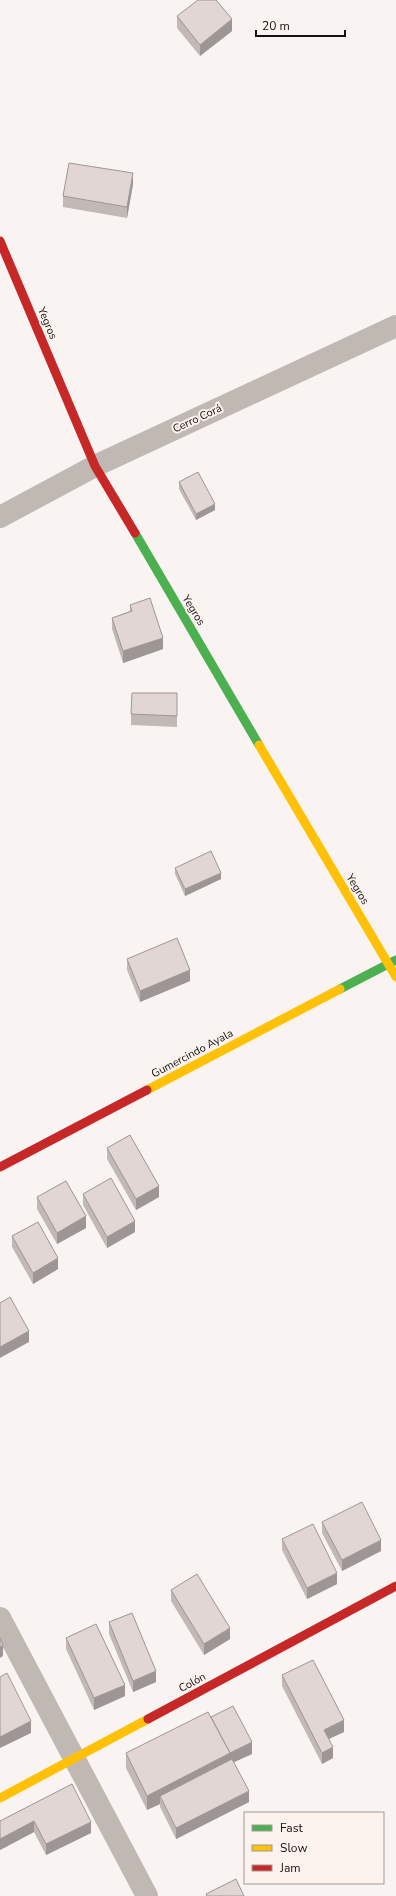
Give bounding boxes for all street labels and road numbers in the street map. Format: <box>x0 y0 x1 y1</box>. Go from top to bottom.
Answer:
street label: Yegros <box>34 304 61 341</box>
street label: Cerro Corá <box>170 400 224 436</box>
street label: Yegros <box>178 591 209 628</box>
street label: Yegros <box>342 870 373 907</box>
street label: Gumercindo Ayala <box>149 1025 236 1081</box>
street label: Colón <box>176 1669 208 1696</box>

